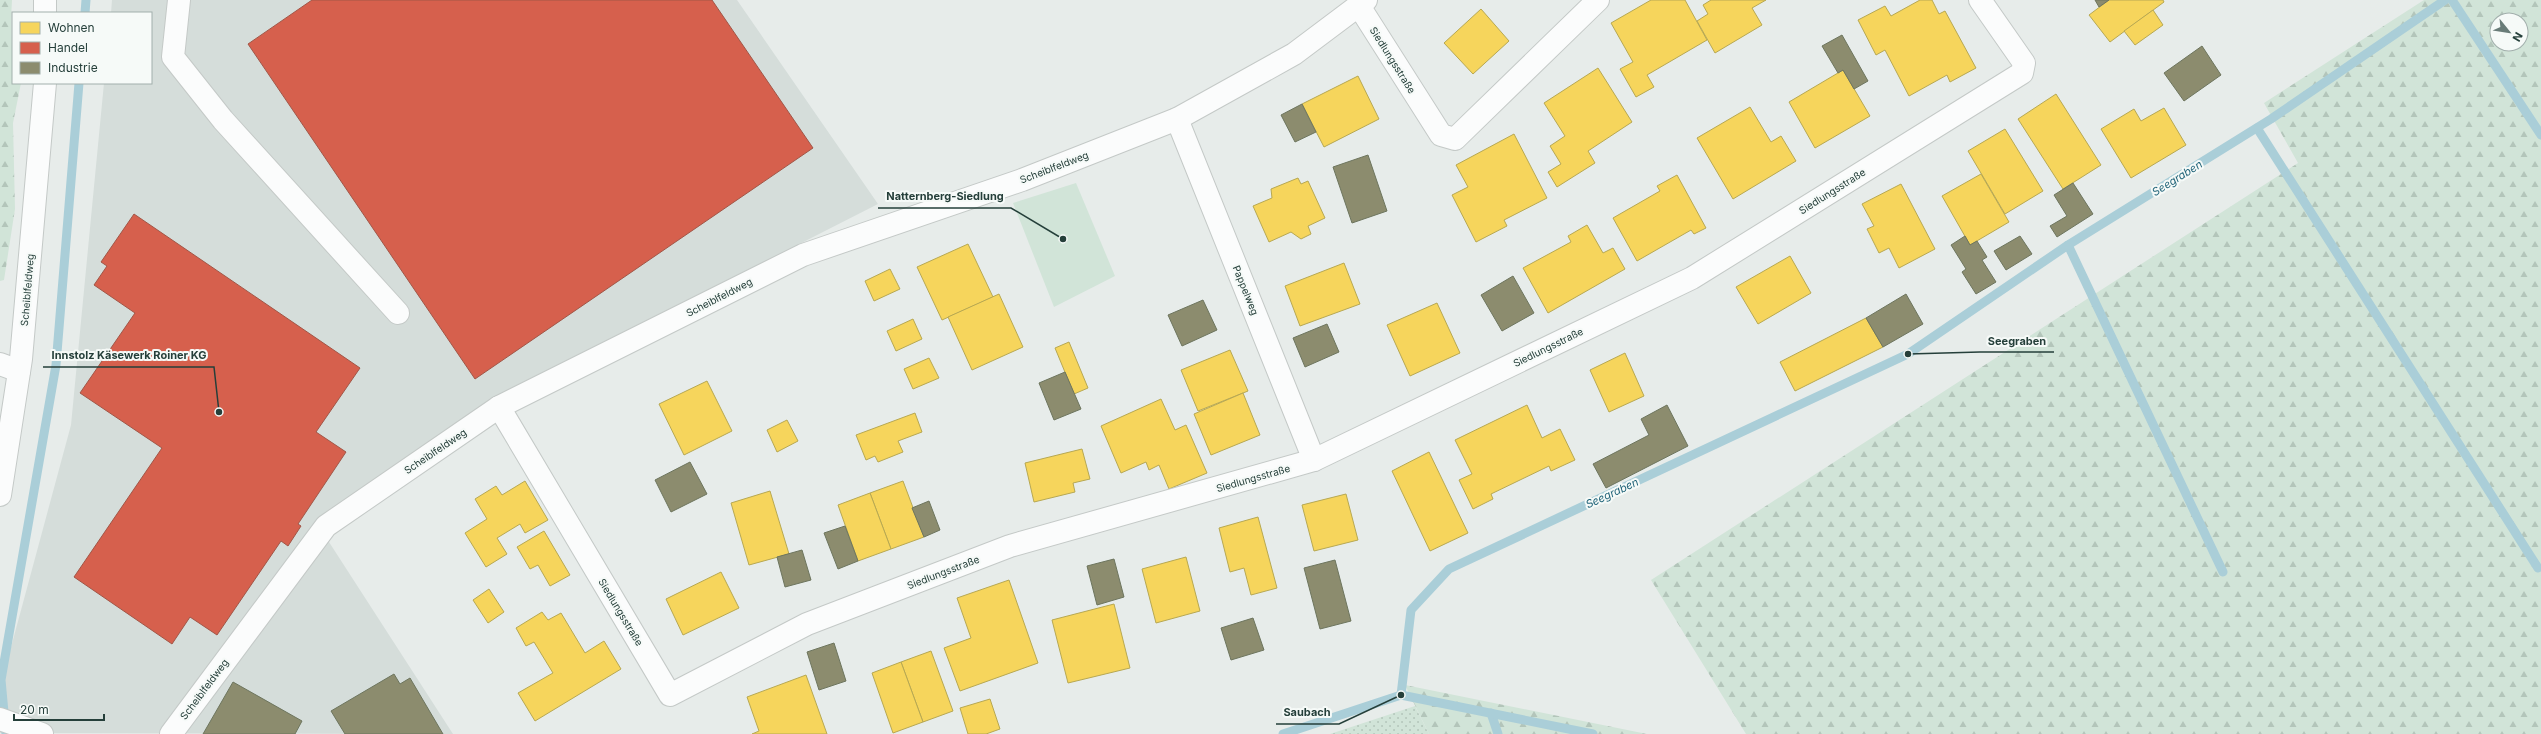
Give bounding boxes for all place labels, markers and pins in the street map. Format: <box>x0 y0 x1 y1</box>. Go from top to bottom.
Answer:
callout: Natternberg-Siedlung <box>878 185 1011 208</box>
callout: Seegraben <box>1980 329 2054 352</box>
callout: Innstolz Käsewerk Roiner KG <box>43 344 214 367</box>
callout: Saubach <box>1276 701 1339 724</box>

